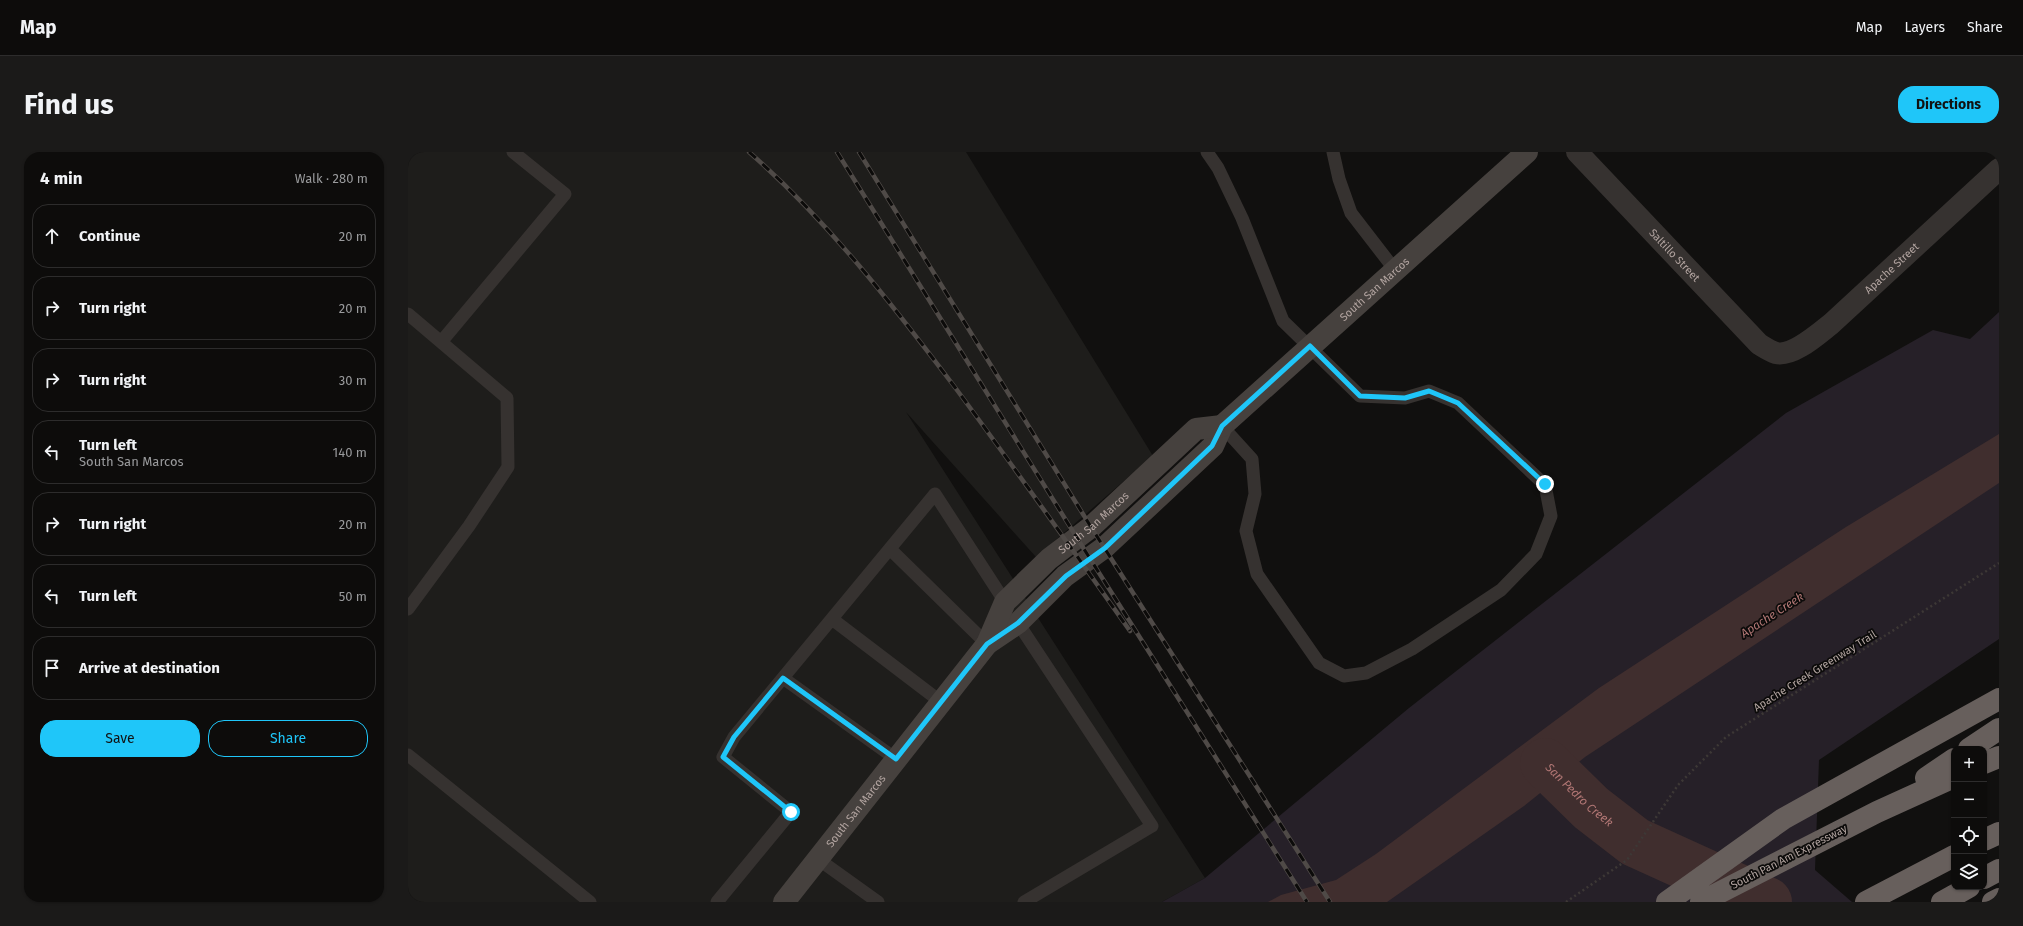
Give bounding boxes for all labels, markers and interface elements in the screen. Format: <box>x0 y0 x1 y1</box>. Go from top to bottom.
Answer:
text: Map <box>20 16 57 39</box>
text: Map <box>1856 19 1882 36</box>
text: Layers <box>1904 19 1945 36</box>
text: Share <box>1967 19 2003 36</box>
button: Directions <box>1898 86 1999 123</box>
text: Find us <box>24 88 114 121</box>
text: 4 min <box>40 168 83 189</box>
text: Walk · 280 m <box>295 171 368 186</box>
icon: ahead <box>41 225 63 247</box>
street label: Saltillo Street <box>1647 226 1703 284</box>
text: Continue <box>79 227 140 245</box>
text: 20 m <box>339 229 367 244</box>
street label: Apache Street <box>1862 240 1921 296</box>
street label: South San Marcos <box>1337 255 1412 324</box>
icon: right <box>41 297 63 319</box>
text: Turn right <box>79 299 146 317</box>
text: 20 m <box>339 301 367 316</box>
icon: right <box>41 369 63 391</box>
text: Turn right <box>79 371 146 389</box>
text: 30 m <box>339 373 367 388</box>
text: Turn left <box>79 436 137 454</box>
icon: left <box>41 441 63 463</box>
text: 140 m <box>333 445 367 460</box>
text: South San Marcos <box>79 454 184 469</box>
route end <box>1536 475 1554 493</box>
street label: South San Marcos <box>1056 489 1131 556</box>
icon: right <box>41 513 63 535</box>
text: Turn right <box>79 515 146 533</box>
text: 20 m <box>339 517 367 532</box>
icon: left <box>41 585 63 607</box>
text: Turn left <box>79 587 137 605</box>
text: 50 m <box>339 589 367 604</box>
water label: Apache Creek <box>1737 589 1806 641</box>
street label: Apache Creek Greenway Trail <box>1751 628 1879 714</box>
icon: arrive <box>41 657 63 679</box>
text: Arrive at destination <box>79 659 220 677</box>
button: Save <box>40 720 200 757</box>
button: Share <box>208 720 368 757</box>
map controls <box>1951 746 1987 890</box>
button: + <box>1951 746 1987 782</box>
water label: San Pedro Creek <box>1542 760 1616 830</box>
street label: South San Marcos <box>823 772 888 850</box>
button: − <box>1951 782 1987 818</box>
route start <box>782 803 800 821</box>
button: locate <box>1951 818 1987 854</box>
street label: South Pan Am Expressway <box>1729 822 1850 892</box>
button: layers <box>1951 854 1987 890</box>

